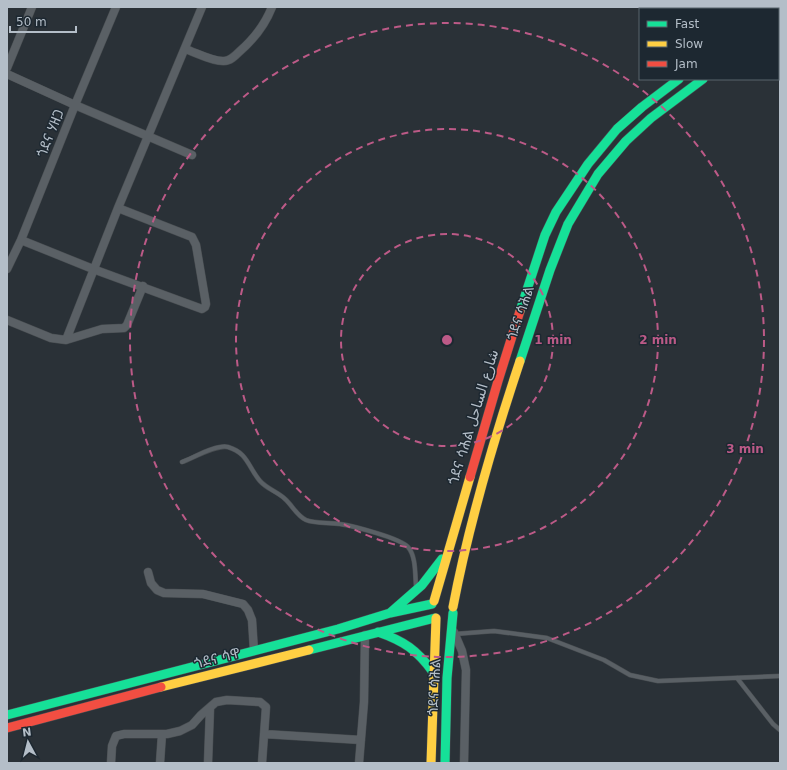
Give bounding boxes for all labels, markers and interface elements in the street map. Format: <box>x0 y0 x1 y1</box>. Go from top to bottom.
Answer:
scale bar <box>10 8 76 34</box>
legend <box>639 8 779 80</box>
text: 50 m <box>16 15 47 29</box>
text: Fast <box>675 17 699 31</box>
text: Slow <box>675 37 703 51</box>
text: Jam <box>674 57 698 71</box>
street label: ጎደና ሃዘጋ <box>33 107 67 159</box>
street label: ጎደና ሳሕል <box>503 283 537 342</box>
centre of rings <box>440 333 454 347</box>
text: 1 min <box>534 333 572 347</box>
text: 2 min <box>639 333 677 347</box>
street label: ጎደና ሳሕል شارع الساحل <box>445 347 502 487</box>
text: 3 min <box>726 442 764 456</box>
street label: ጎደና ሳዋ <box>193 645 242 671</box>
street label: ጎደና ሳሕል <box>425 658 444 716</box>
north arrow <box>8 722 48 762</box>
text: N <box>21 726 32 740</box>

